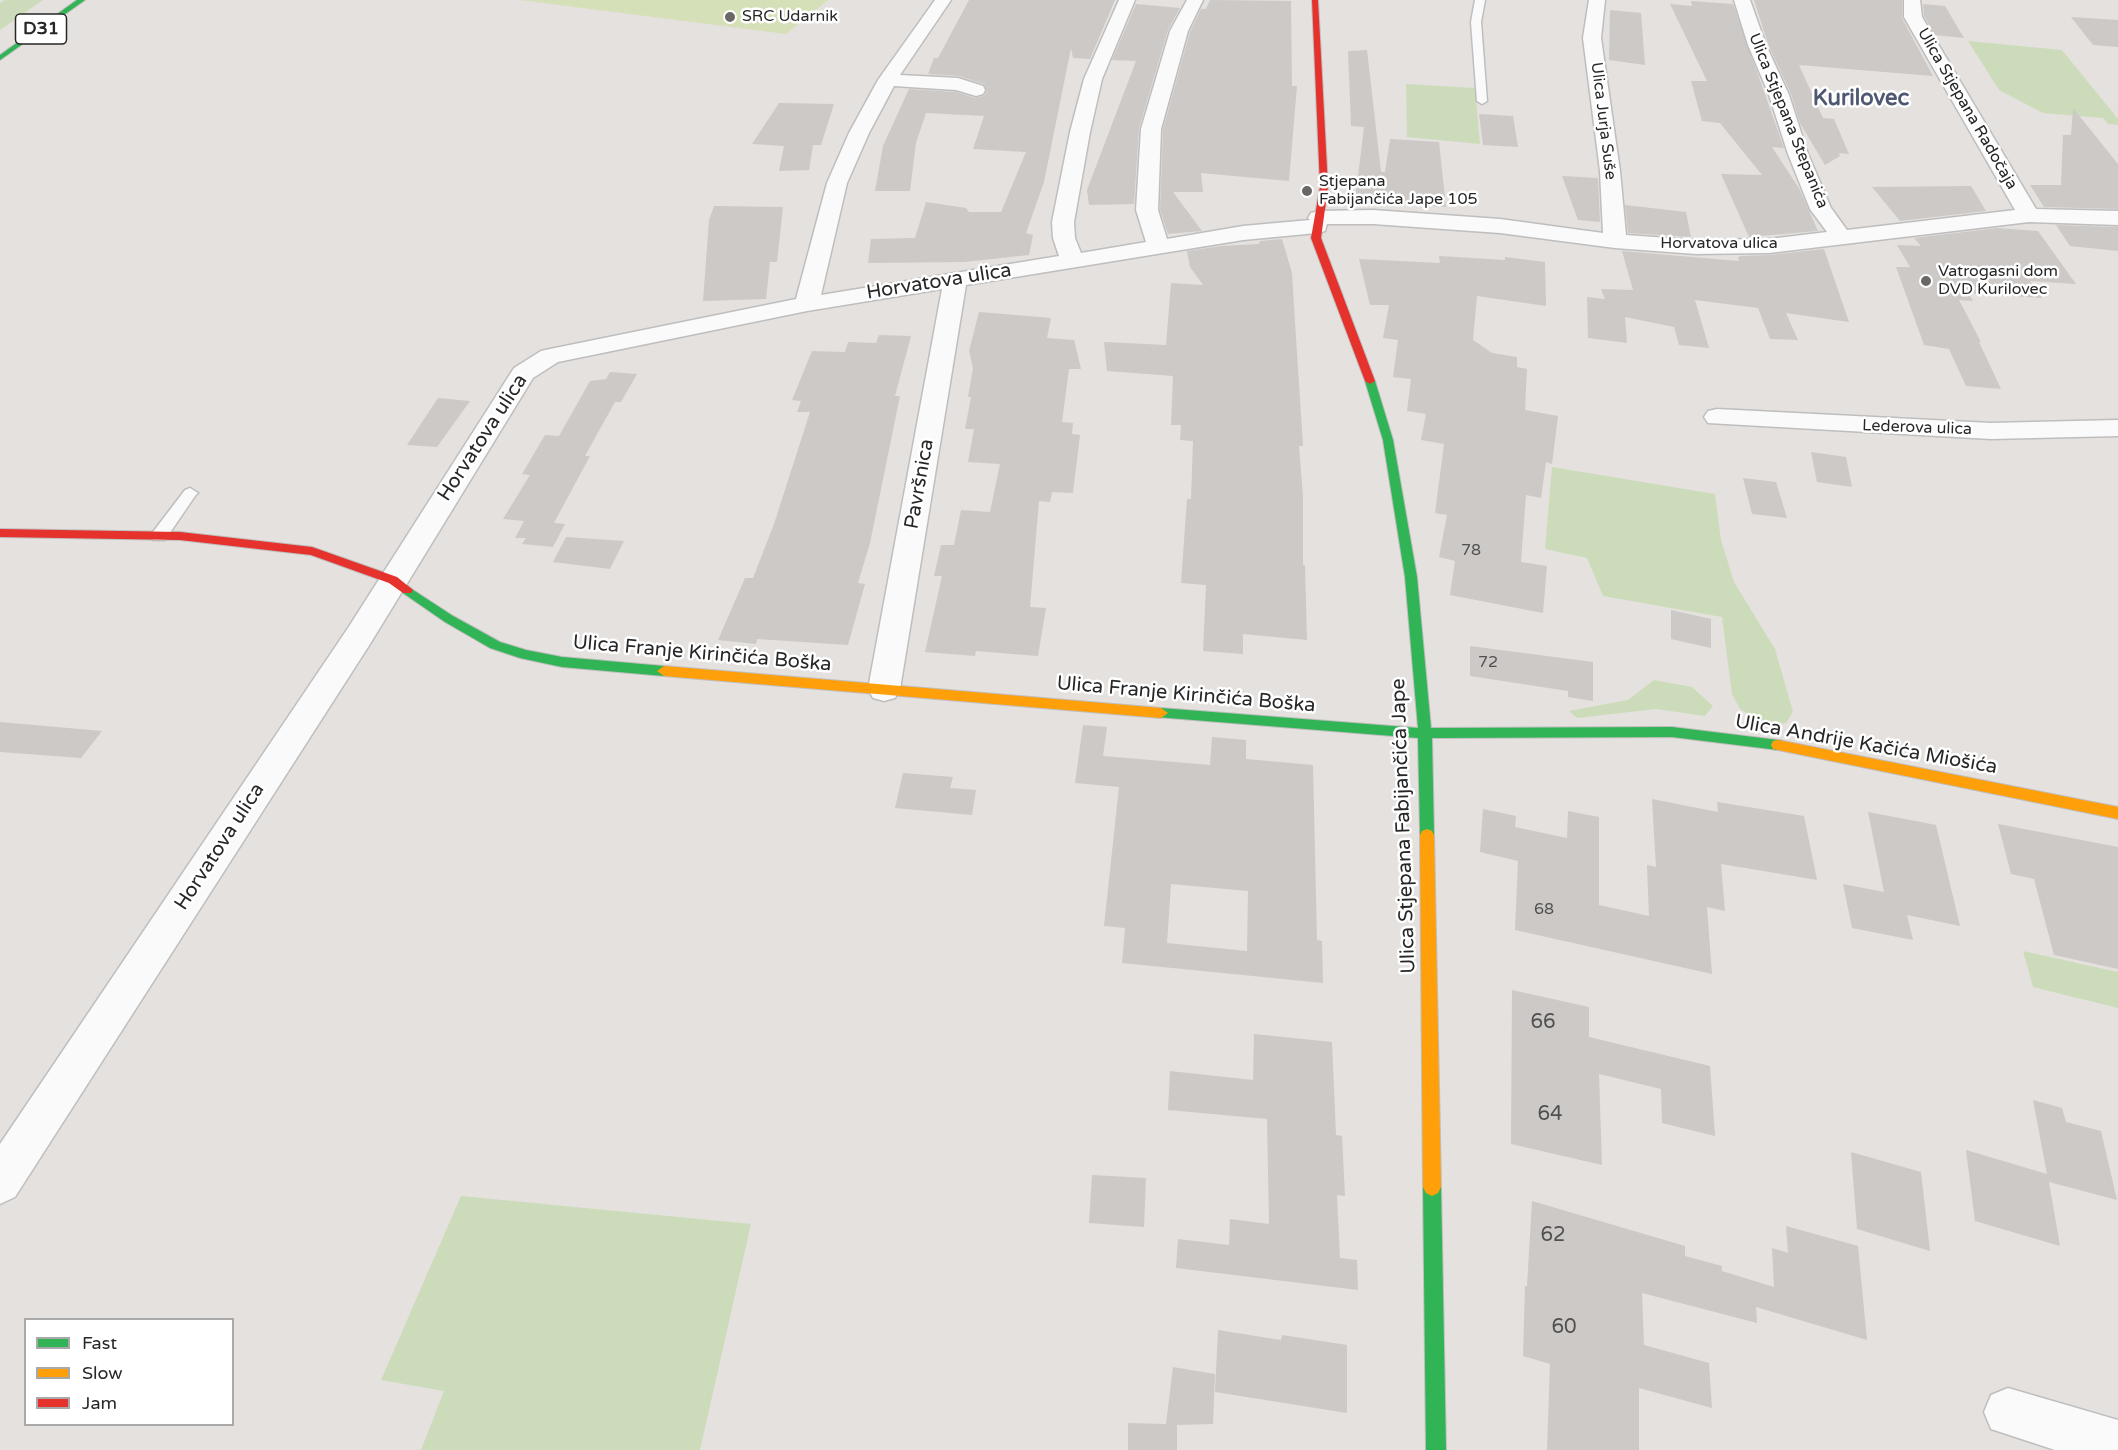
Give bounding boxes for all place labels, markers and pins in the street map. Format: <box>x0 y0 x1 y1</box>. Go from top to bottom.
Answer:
place label: SRC Udarnik <box>742 7 838 27</box>
marker: SRC Udarnik <box>723 10 737 24</box>
place label: Stjepana Fabijančića Jape 105 <box>1319 172 1477 210</box>
marker: Stjepana Fabijančića Jape 105 <box>1300 184 1314 198</box>
place label: Vatrogasni dom DVD Kurilovec <box>1938 262 2058 300</box>
marker: Vatrogasni dom DVD Kurilovec <box>1919 274 1933 288</box>

